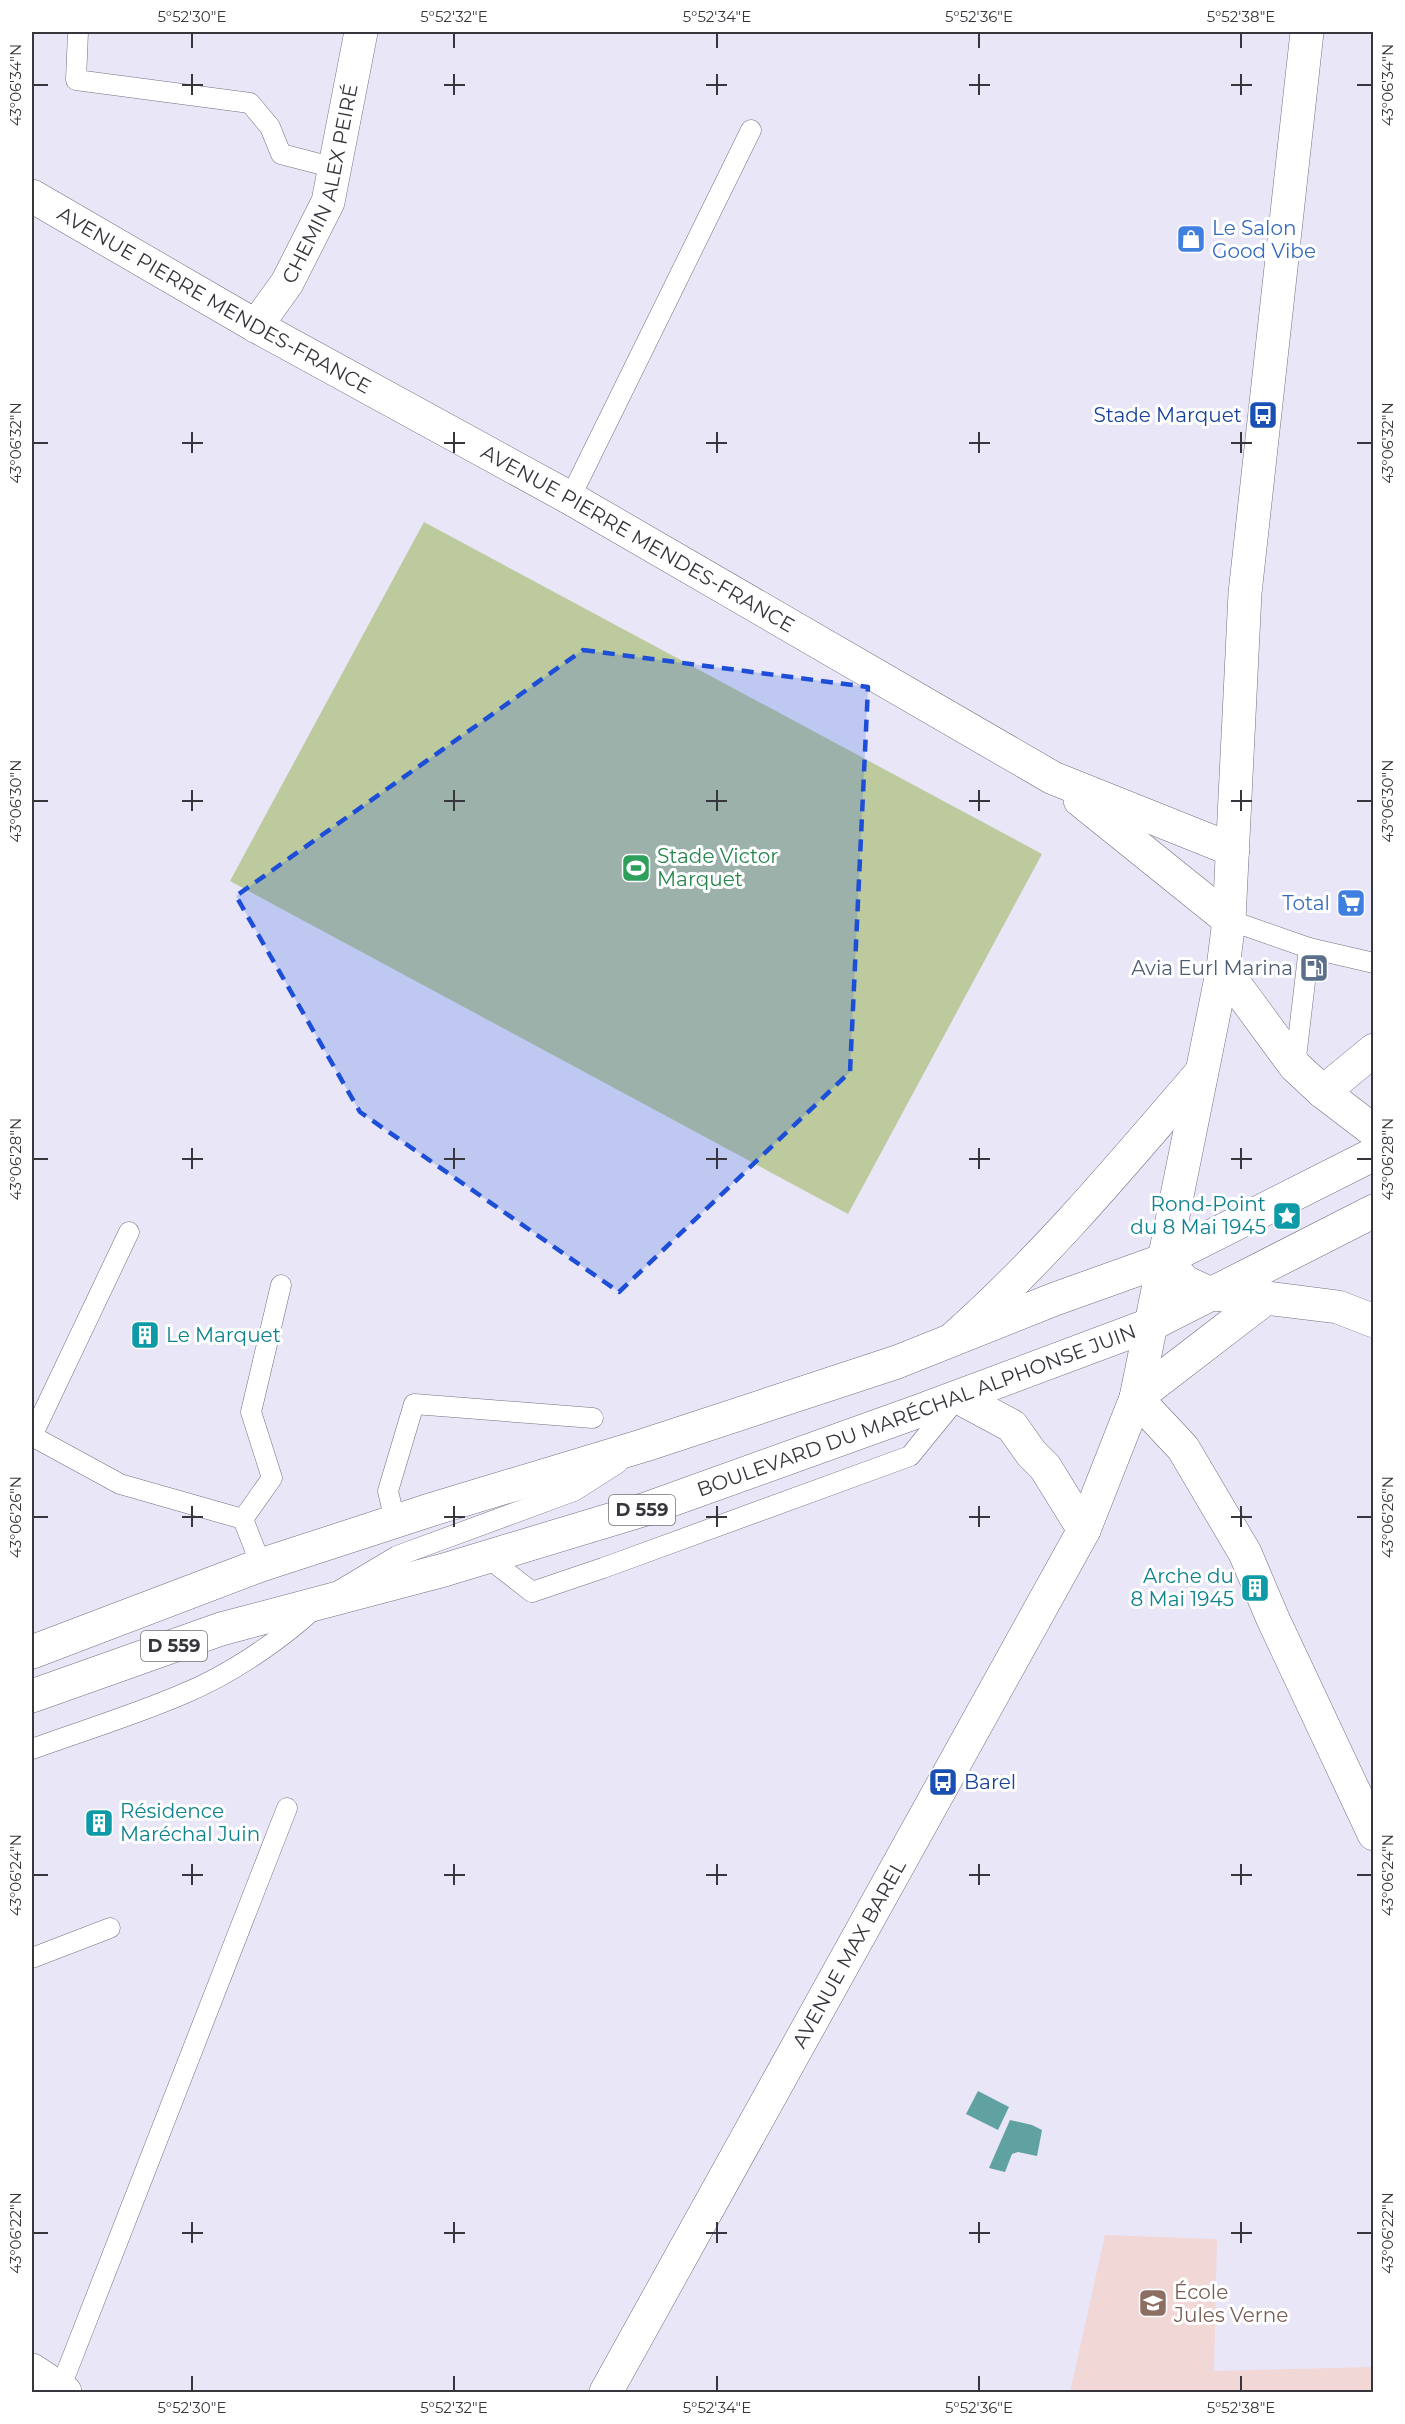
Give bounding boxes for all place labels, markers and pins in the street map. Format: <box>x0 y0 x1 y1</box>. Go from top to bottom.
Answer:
place label: Le Salon Good Vibe <box>1212 216 1316 263</box>
shop icon: Le Salon Good Vibe <box>1175 223 1207 255</box>
bus stop icon: Stade Marquet <box>1247 399 1279 431</box>
place label: Stade Marquet <box>1093 403 1242 427</box>
place label: Stade Victor Marquet <box>657 844 778 891</box>
sports icon: Stade Victor Marquet <box>620 852 652 884</box>
supermarket icon: Total <box>1335 887 1367 919</box>
place label: Total <box>1282 891 1330 915</box>
fuel station icon: Avia Eurl Marina <box>1298 952 1330 984</box>
place label: Avia Eurl Marina <box>1131 956 1293 980</box>
place label: Rond-Point du 8 Mai 1945 <box>1130 1192 1266 1239</box>
place icon: Rond-Point du 8 Mai 1945 <box>1271 1200 1303 1232</box>
building icon: Le Marquet <box>129 1319 161 1351</box>
place label: Le Marquet <box>166 1323 281 1347</box>
place label: Arche du 8 Mai 1945 <box>1131 1564 1234 1611</box>
building icon: Arche du 8 Mai 1945 <box>1239 1572 1271 1604</box>
bus stop icon: Barel <box>927 1766 959 1798</box>
place label: Barel <box>964 1770 1016 1794</box>
place label: Résidence Maréchal Juin <box>120 1799 260 1846</box>
building icon: Résidence Maréchal Juin <box>83 1807 115 1839</box>
place label: École Jules Verne <box>1173 2280 1288 2327</box>
school or university icon: École Jules Verne <box>1137 2287 1169 2319</box>

